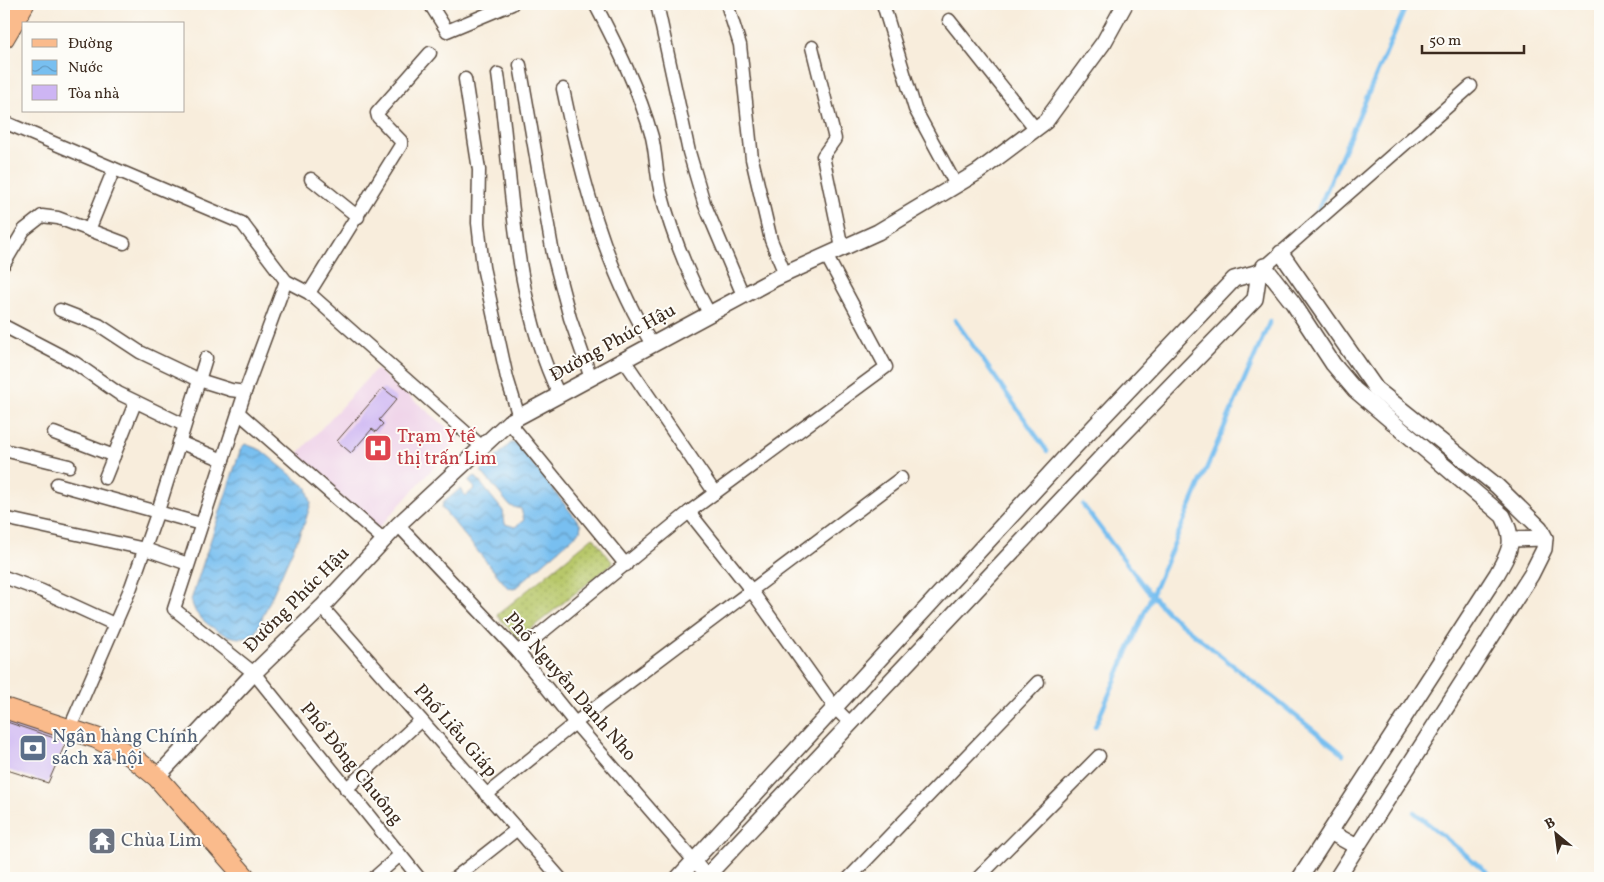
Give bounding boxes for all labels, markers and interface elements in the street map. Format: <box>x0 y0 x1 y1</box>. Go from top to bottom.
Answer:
legend <box>22 22 185 112</box>
scale bar <box>1422 22 1524 54</box>
text: 50 m <box>1429 31 1461 52</box>
text: Đường <box>68 34 113 55</box>
text: Nước <box>68 58 103 79</box>
text: Tòa nhà <box>68 84 120 105</box>
street label: Đường Phúc Hậu <box>545 298 681 388</box>
place label: Trạm Y tế thị trấn Lim <box>397 424 497 472</box>
hospital icon: Trạm Y tế thị trấn Lim <box>363 433 393 463</box>
street label: Đường Phúc Hậu <box>238 541 356 659</box>
street label: Phố Nguyễn Danh Nho <box>498 607 642 767</box>
street label: Phố Liễu Giáp <box>407 679 503 783</box>
street label: Phố Đồng Chuông <box>293 697 409 831</box>
place label: Ngân hàng Chính sách xã hội <box>52 724 198 772</box>
bank icon: Ngân hàng Chính sách xã hội <box>18 733 48 763</box>
north arrow <box>1532 810 1582 860</box>
text: B <box>1542 813 1559 835</box>
temple icon: Chùa Lim <box>87 826 117 856</box>
place label: Chùa Lim <box>121 828 202 854</box>

